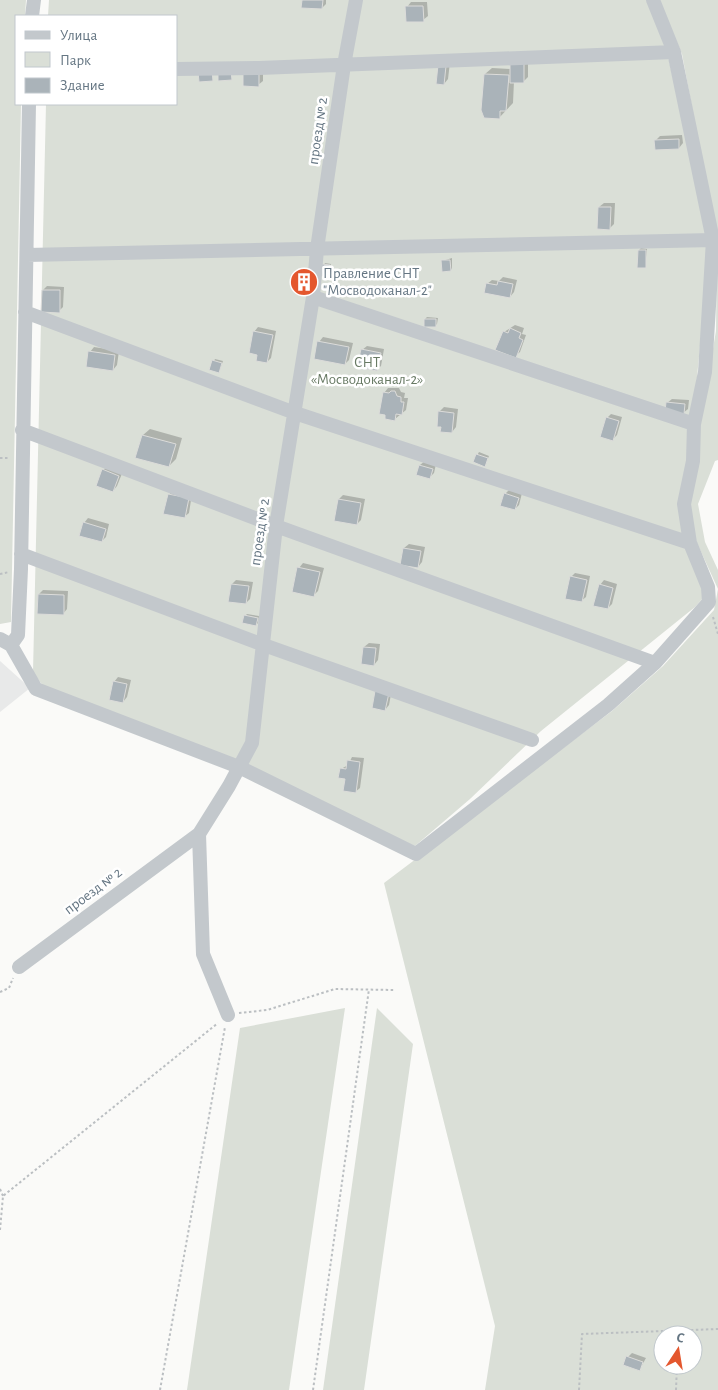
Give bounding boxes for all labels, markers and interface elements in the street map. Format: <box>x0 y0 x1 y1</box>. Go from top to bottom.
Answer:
legend <box>15 15 178 105</box>
text: Улица <box>60 28 97 43</box>
text: Парк <box>60 53 91 68</box>
text: Здание <box>60 78 105 93</box>
street label: проезд № 2 <box>306 96 330 166</box>
place label: Правление СНТ "Мосводоканал-2" <box>323 266 432 298</box>
building icon: Правление СНТ "Мосводоканал-2" <box>289 267 319 297</box>
park label: СНТ «Мосводоканал-2» <box>311 355 423 387</box>
street label: проезд № 2 <box>248 497 272 567</box>
street label: проезд № 2 <box>61 864 125 917</box>
north arrow <box>653 1325 703 1375</box>
text: С <box>675 1331 686 1346</box>

